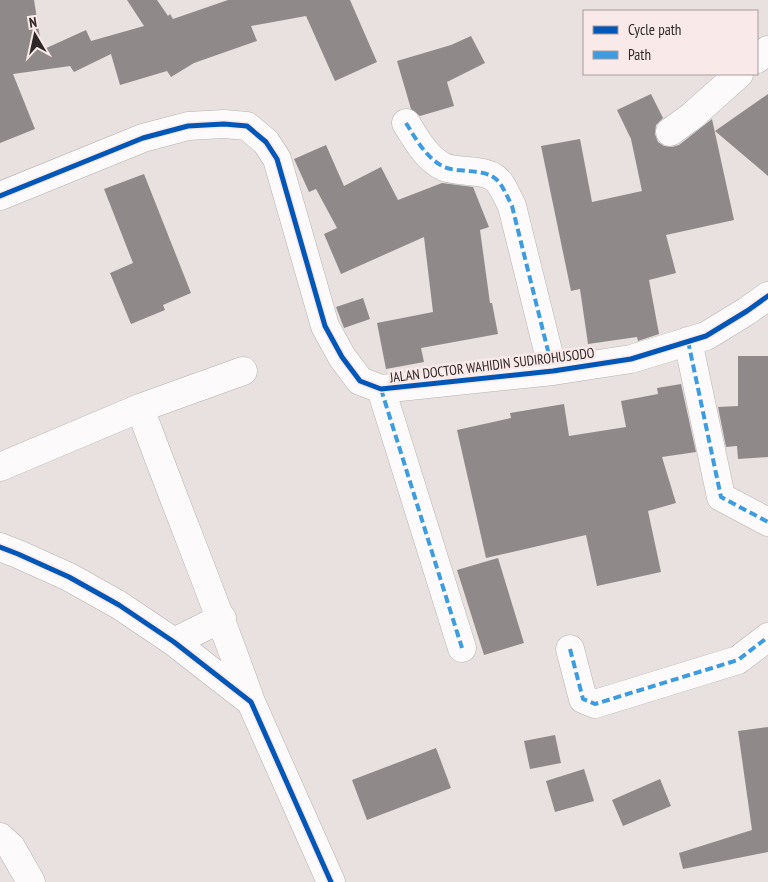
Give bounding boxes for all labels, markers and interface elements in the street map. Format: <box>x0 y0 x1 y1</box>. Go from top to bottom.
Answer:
north arrow <box>10 10 60 60</box>
legend <box>583 10 758 75</box>
text: N <box>28 13 38 32</box>
text: Cycle path <box>628 20 681 39</box>
text: Path <box>628 45 651 64</box>
street label: JALAN DOCTOR WAHIDIN SUDIROHUSODO <box>388 343 596 387</box>

